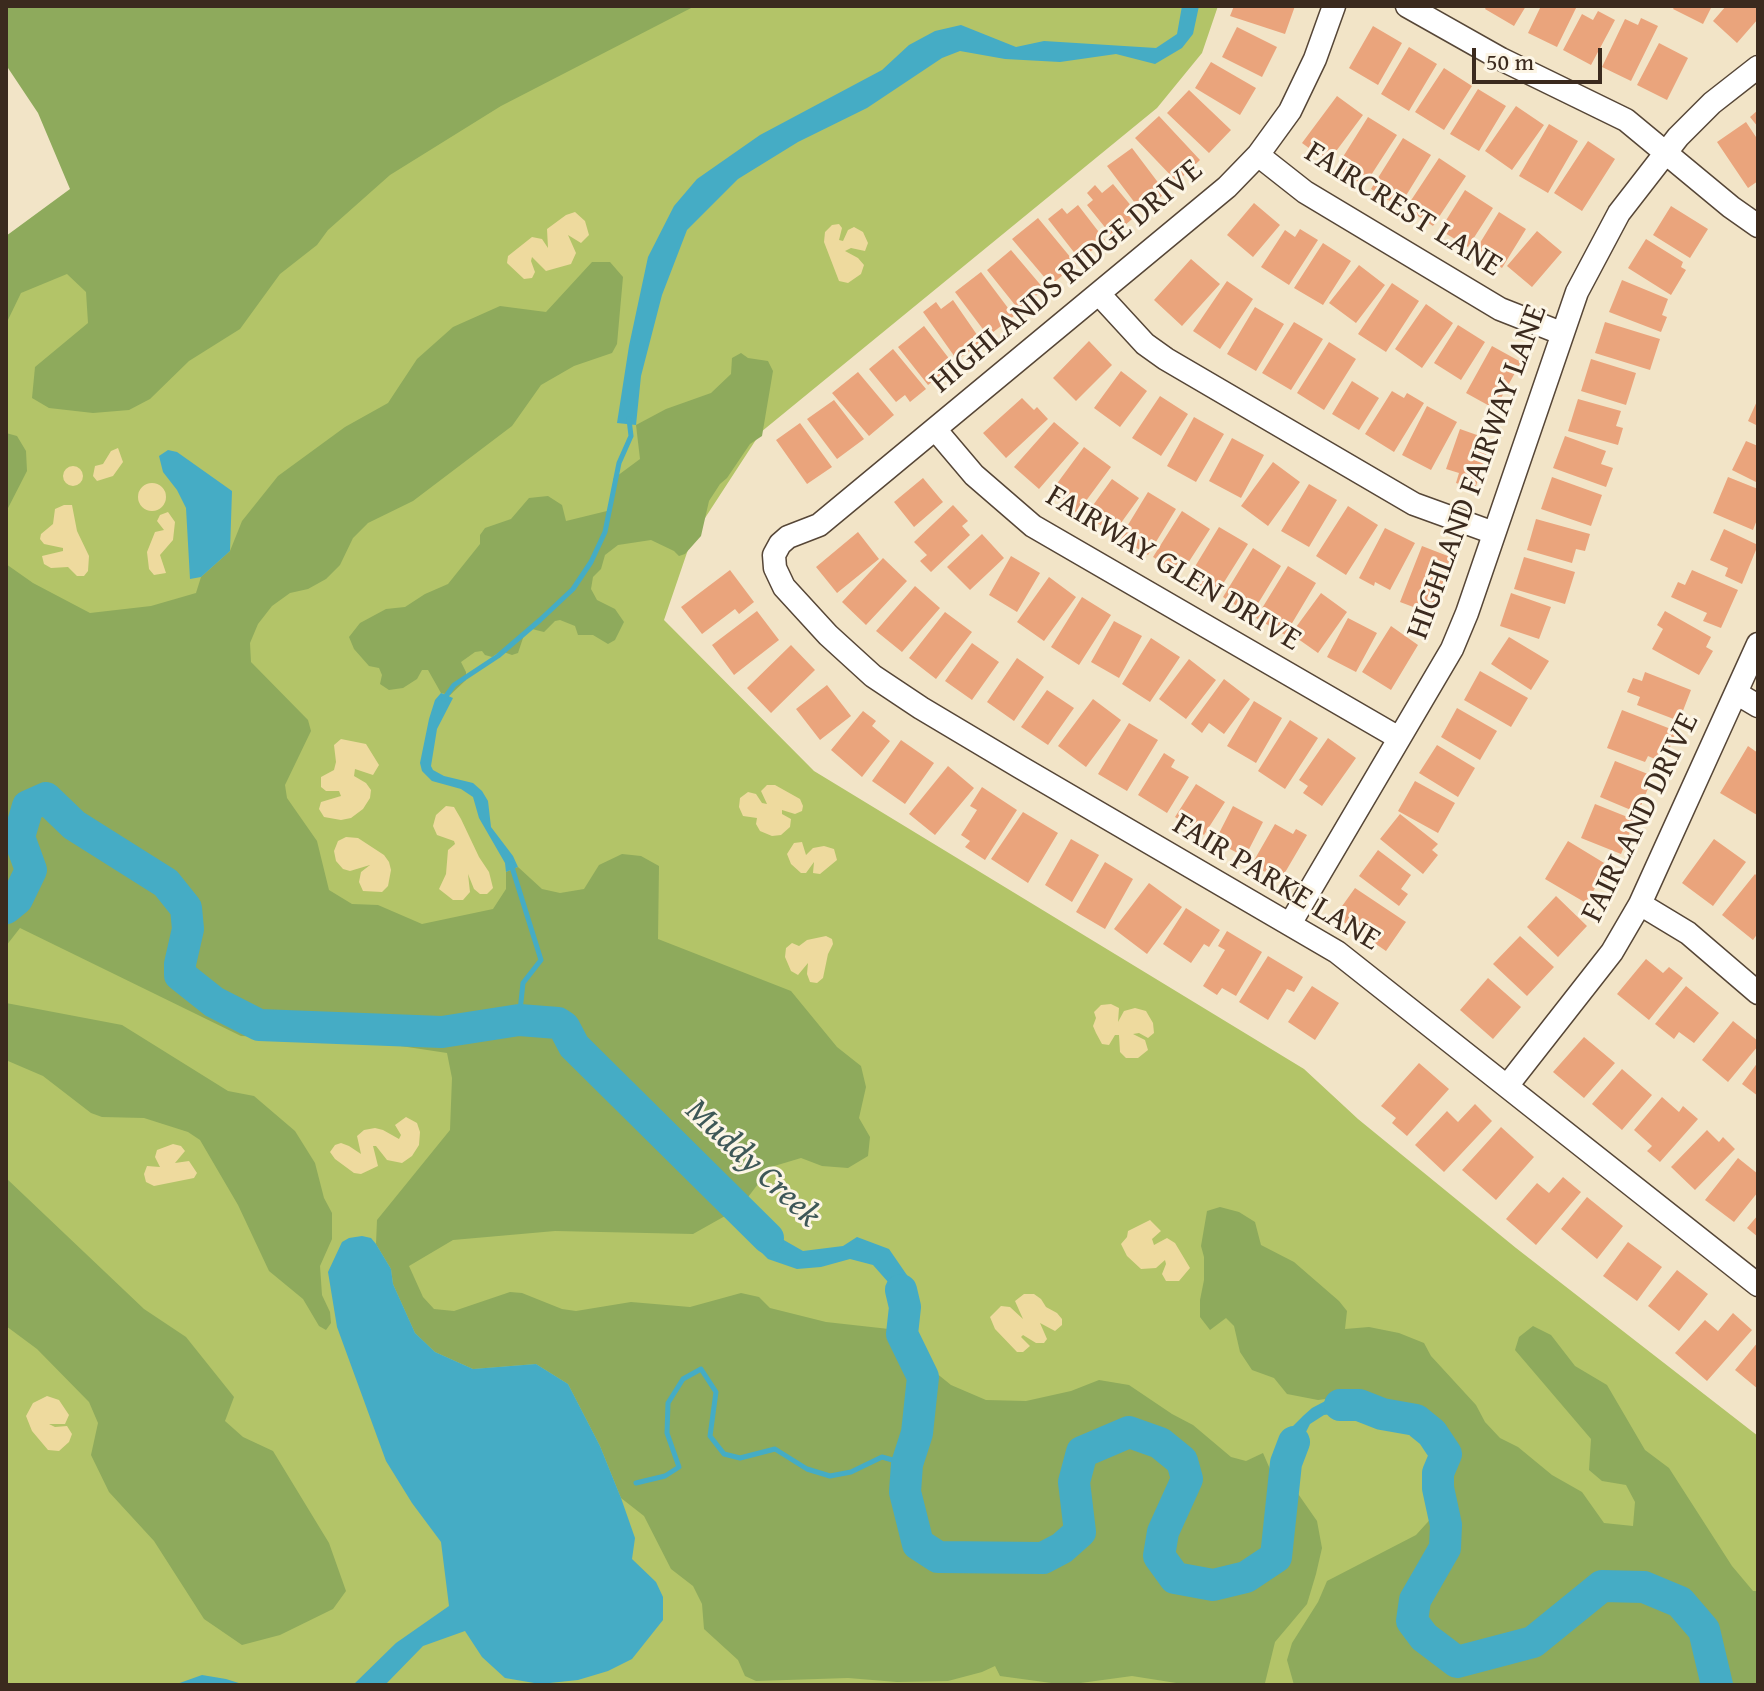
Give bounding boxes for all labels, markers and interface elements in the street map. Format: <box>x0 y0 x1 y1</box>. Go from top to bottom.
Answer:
scale bar <box>1476 32 1606 82</box>
text: 50 m <box>1486 44 1534 79</box>
street label: FAIRCREST LANE <box>1297 134 1509 286</box>
street label: HIGHLANDS RIDGE DRIVE <box>923 152 1211 402</box>
street label: HIGHLAND FAIRWAY LANE <box>1400 299 1556 645</box>
street label: FAIRWAY GLEN DRIVE <box>1038 478 1308 660</box>
street label: FAIRLAND DRIVE <box>1574 707 1708 929</box>
street label: FAIR PARKE LANE <box>1165 806 1387 960</box>
water label: Muddy Creek <box>676 1091 828 1237</box>

